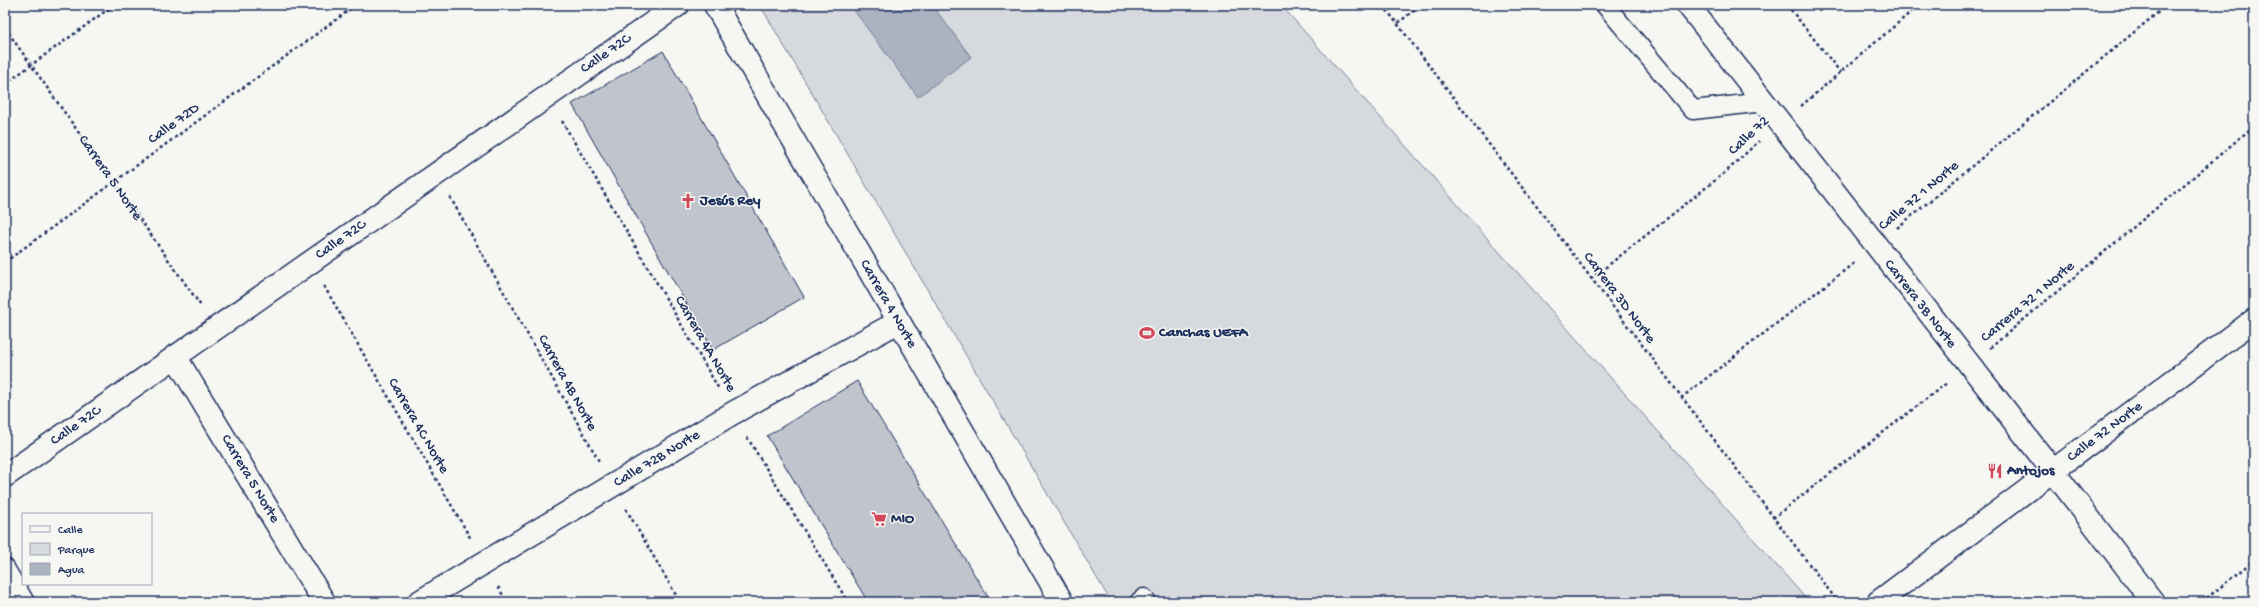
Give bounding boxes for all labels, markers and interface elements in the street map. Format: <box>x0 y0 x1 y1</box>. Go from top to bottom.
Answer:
street label: Calle 72C <box>577 30 635 78</box>
street label: Calle 72D <box>145 99 203 149</box>
street label: Calle 72 <box>1725 113 1773 159</box>
street label: Carrera 5 Norte <box>74 132 146 224</box>
street label: Calle 72 1 Norte <box>1875 157 1963 235</box>
church icon: Jesús Rey <box>679 192 697 210</box>
place label: Jesús Rey <box>699 192 761 210</box>
street label: Calle 72C <box>312 216 370 264</box>
street label: Carrera 3D Norte <box>1579 249 1659 347</box>
street label: Carrera 4 Norte <box>855 256 921 352</box>
street label: Carrera 3B Norte <box>1880 256 1960 352</box>
street label: Carrera 72 1 Norte <box>1977 257 2079 347</box>
street label: Carrera 4A Norte <box>670 293 740 396</box>
sports icon: Canchas UEFA <box>1138 324 1156 342</box>
place label: Canchas UEFA <box>1158 324 1249 342</box>
street label: Carrera 4B Norte <box>533 332 601 434</box>
street label: Carrera 4C Norte <box>383 375 453 477</box>
street label: Calle 72 Norte <box>2064 398 2146 466</box>
street label: Calle 72C <box>47 402 105 450</box>
street label: Calle 72B Norte <box>611 426 704 492</box>
street label: Carrera 5 Norte <box>216 431 284 527</box>
restaurant icon: Antojos <box>1986 462 2004 480</box>
place label: Antojos <box>2006 462 2056 480</box>
supermarket icon: MIO <box>870 510 888 528</box>
place label: MIO <box>891 510 915 528</box>
legend <box>22 513 152 585</box>
text: Calle <box>58 524 83 538</box>
text: Parque <box>57 544 95 558</box>
text: Agua <box>58 564 85 578</box>

